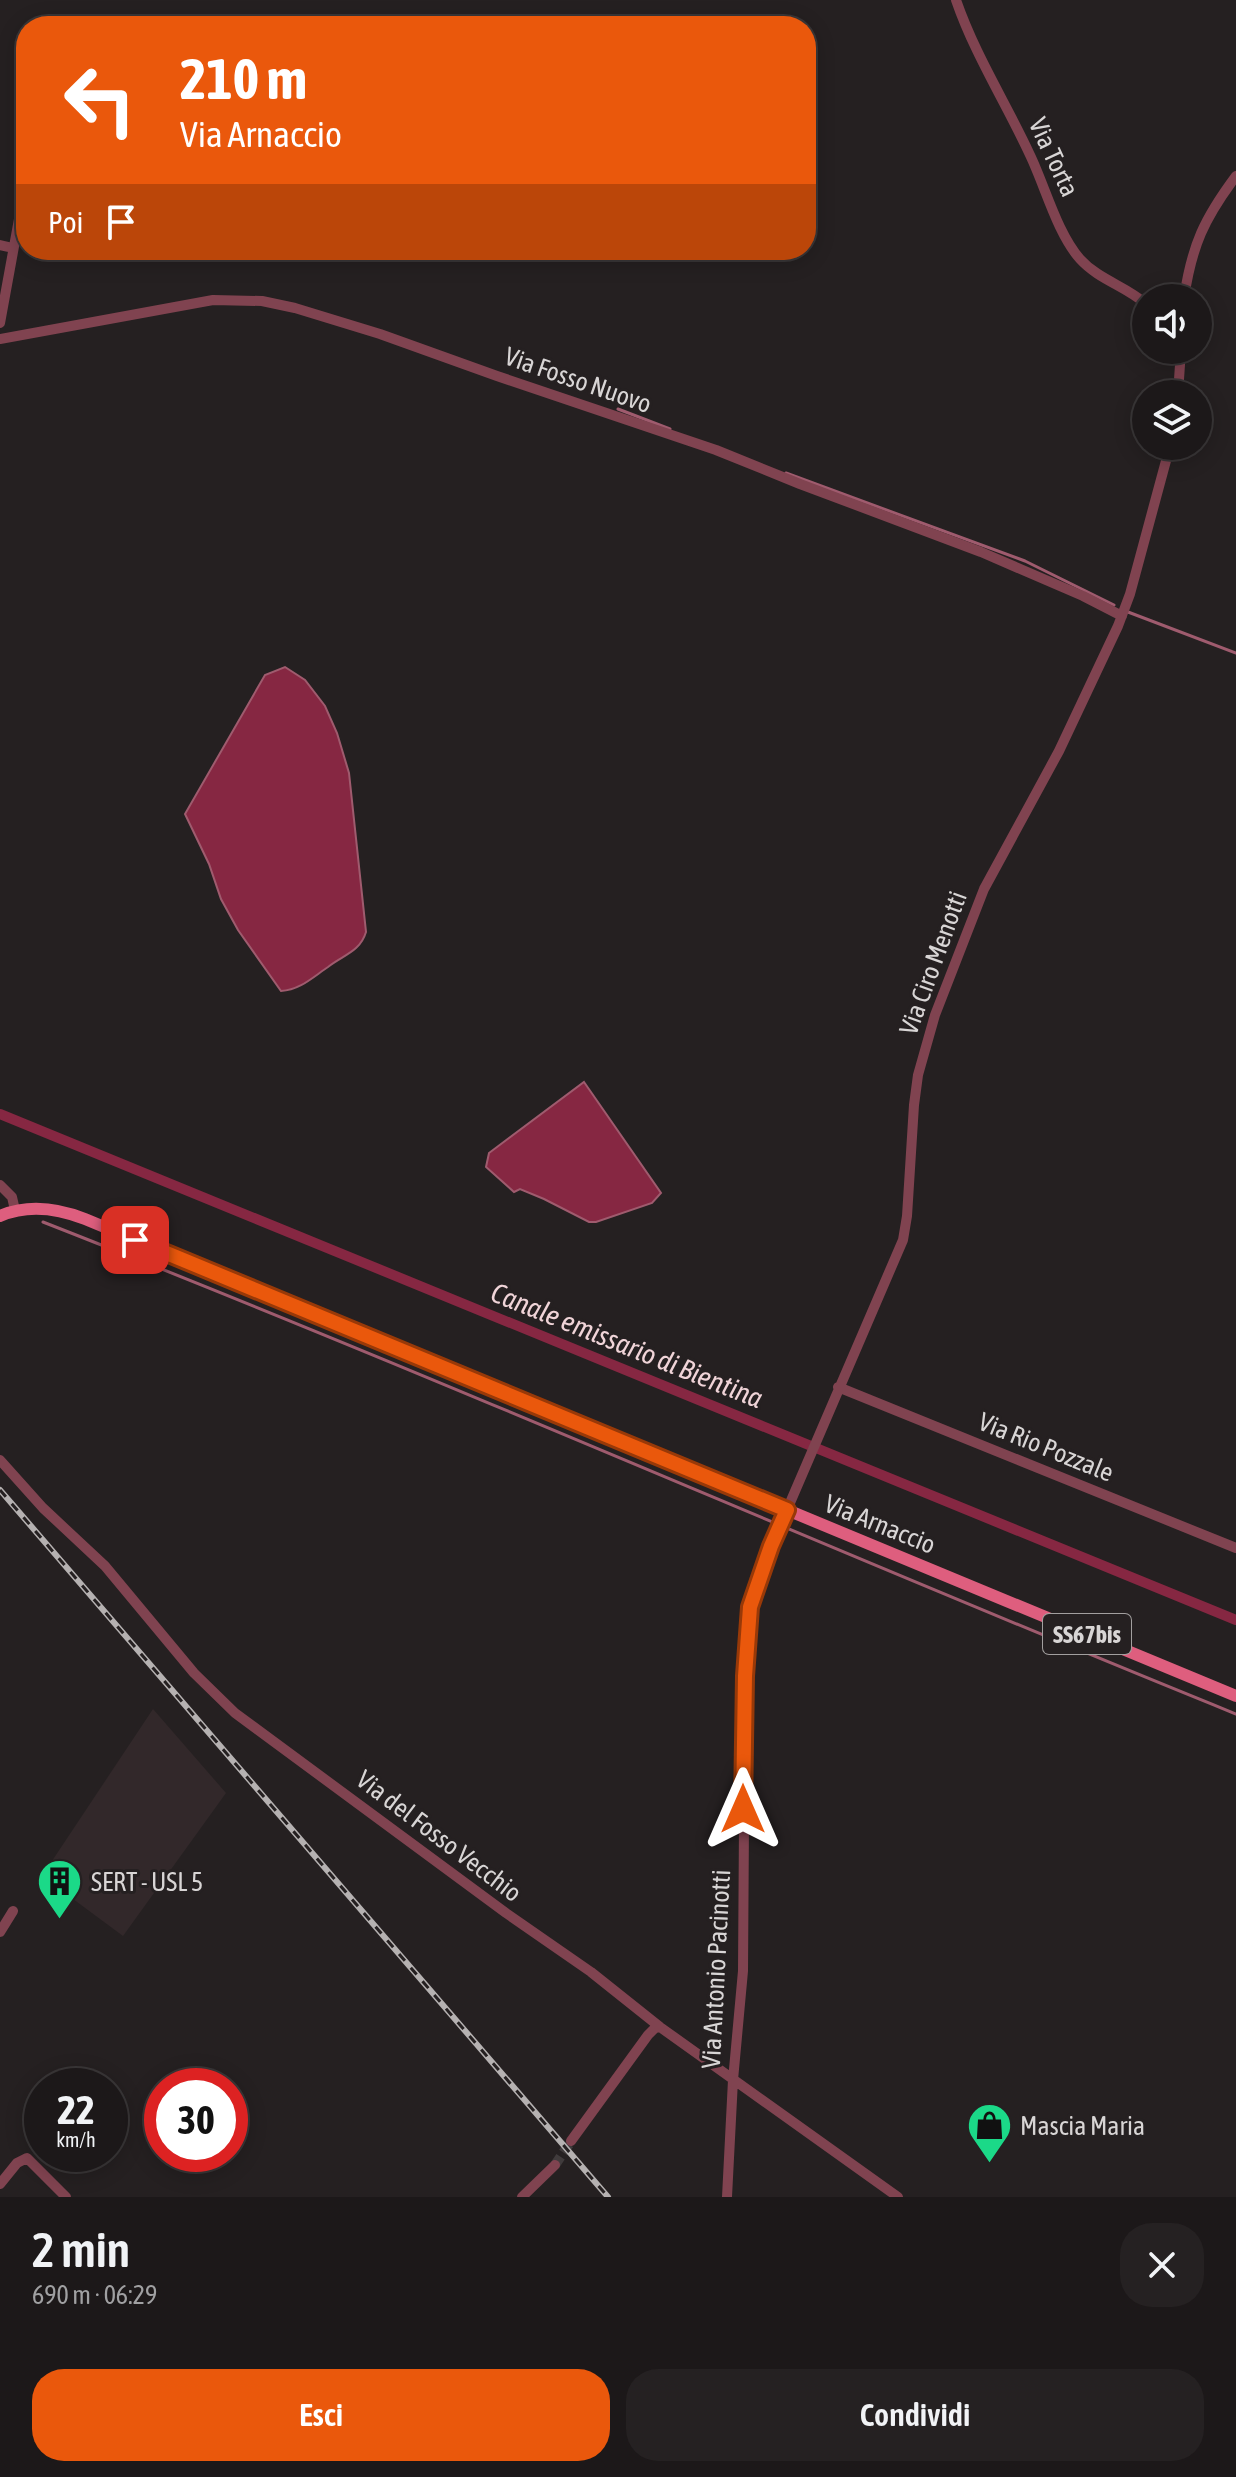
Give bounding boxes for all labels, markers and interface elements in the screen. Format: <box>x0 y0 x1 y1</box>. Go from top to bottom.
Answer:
text: 210 m <box>180 47 307 111</box>
icon: left <box>48 48 152 152</box>
text: Via Arnaccio <box>180 113 342 155</box>
street label: Via Torta <box>1023 113 1085 201</box>
icon: arrive <box>99 200 143 244</box>
text: Poi <box>48 205 83 239</box>
map controls <box>1132 284 1212 460</box>
button: sound <box>1132 284 1212 364</box>
street label: Via Fosso Nuovo <box>501 341 655 419</box>
button: layers <box>1132 380 1212 460</box>
street label: Via Ciro Menotti <box>893 887 973 1039</box>
pin <box>101 1206 169 1274</box>
icon: arrive <box>113 1218 157 1262</box>
water label: Canale emissario di Bientina <box>486 1276 768 1414</box>
street label: Via Rio Pozzale <box>974 1406 1118 1488</box>
street label: Via Arnaccio <box>820 1488 940 1560</box>
road number: SS67bis <box>1043 1614 1131 1654</box>
street label: Via del Fosso Vecchio <box>351 1764 527 1908</box>
position arrow <box>701 1767 785 1851</box>
building icon: SERT - USL 5 <box>36 1858 84 1921</box>
place label: SERT - USL 5 <box>91 1867 203 1897</box>
street label: Via Antonio Pacinotti <box>696 1869 736 2069</box>
speed limit sign: 30 <box>144 2068 248 2172</box>
text: 22 <box>57 2087 95 2132</box>
shop icon: Mascia Maria <box>965 2102 1013 2165</box>
place label: Mascia Maria <box>1020 2111 1145 2141</box>
text: km/h <box>56 2128 96 2151</box>
text: 2 min <box>32 2222 130 2277</box>
button: close <box>1120 2223 1204 2307</box>
text: 690 m · 06:29 <box>32 2280 157 2310</box>
button: Esci <box>32 2369 610 2461</box>
button: Condividi <box>626 2369 1204 2461</box>

